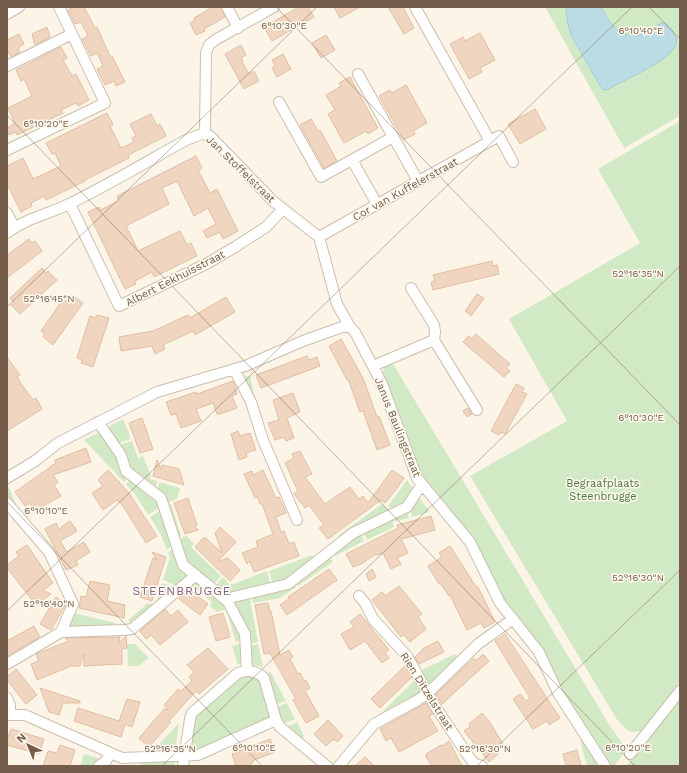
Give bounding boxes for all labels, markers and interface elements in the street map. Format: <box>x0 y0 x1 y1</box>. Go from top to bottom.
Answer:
text: 6°10'30"E <box>261 20 307 31</box>
text: 6°10'40"E <box>619 25 663 36</box>
text: 6°10'20"E <box>23 118 69 129</box>
street label: Jan Stoffelstraat <box>203 133 278 206</box>
street label: Cor van Kuffelerstraat <box>350 155 460 224</box>
street label: Albert Eekhuisstraat <box>123 248 227 309</box>
text: 52°16'35"N <box>612 268 664 279</box>
text: 52°16'45"N <box>24 293 74 304</box>
street label: Janus Baulingstraat <box>372 376 424 479</box>
text: 6°10'30"E <box>618 412 664 423</box>
park label: Begraafplaats Steenbrugge <box>566 477 640 503</box>
text: 6°10'10"E <box>24 505 68 516</box>
text: 52°16'30"N <box>612 572 664 583</box>
district label: STEENBRUGGE <box>132 584 232 598</box>
text: 52°16'40"N <box>23 598 75 609</box>
street label: Rien Ditzelstraat <box>397 650 456 733</box>
north arrow <box>8 725 48 765</box>
text: N <box>14 731 29 746</box>
text: 6°10'10"E <box>232 742 276 753</box>
text: 6°10'20"E <box>605 742 651 753</box>
text: 52°16'35"N <box>144 743 196 754</box>
text: 52°16'30"N <box>459 743 511 754</box>

